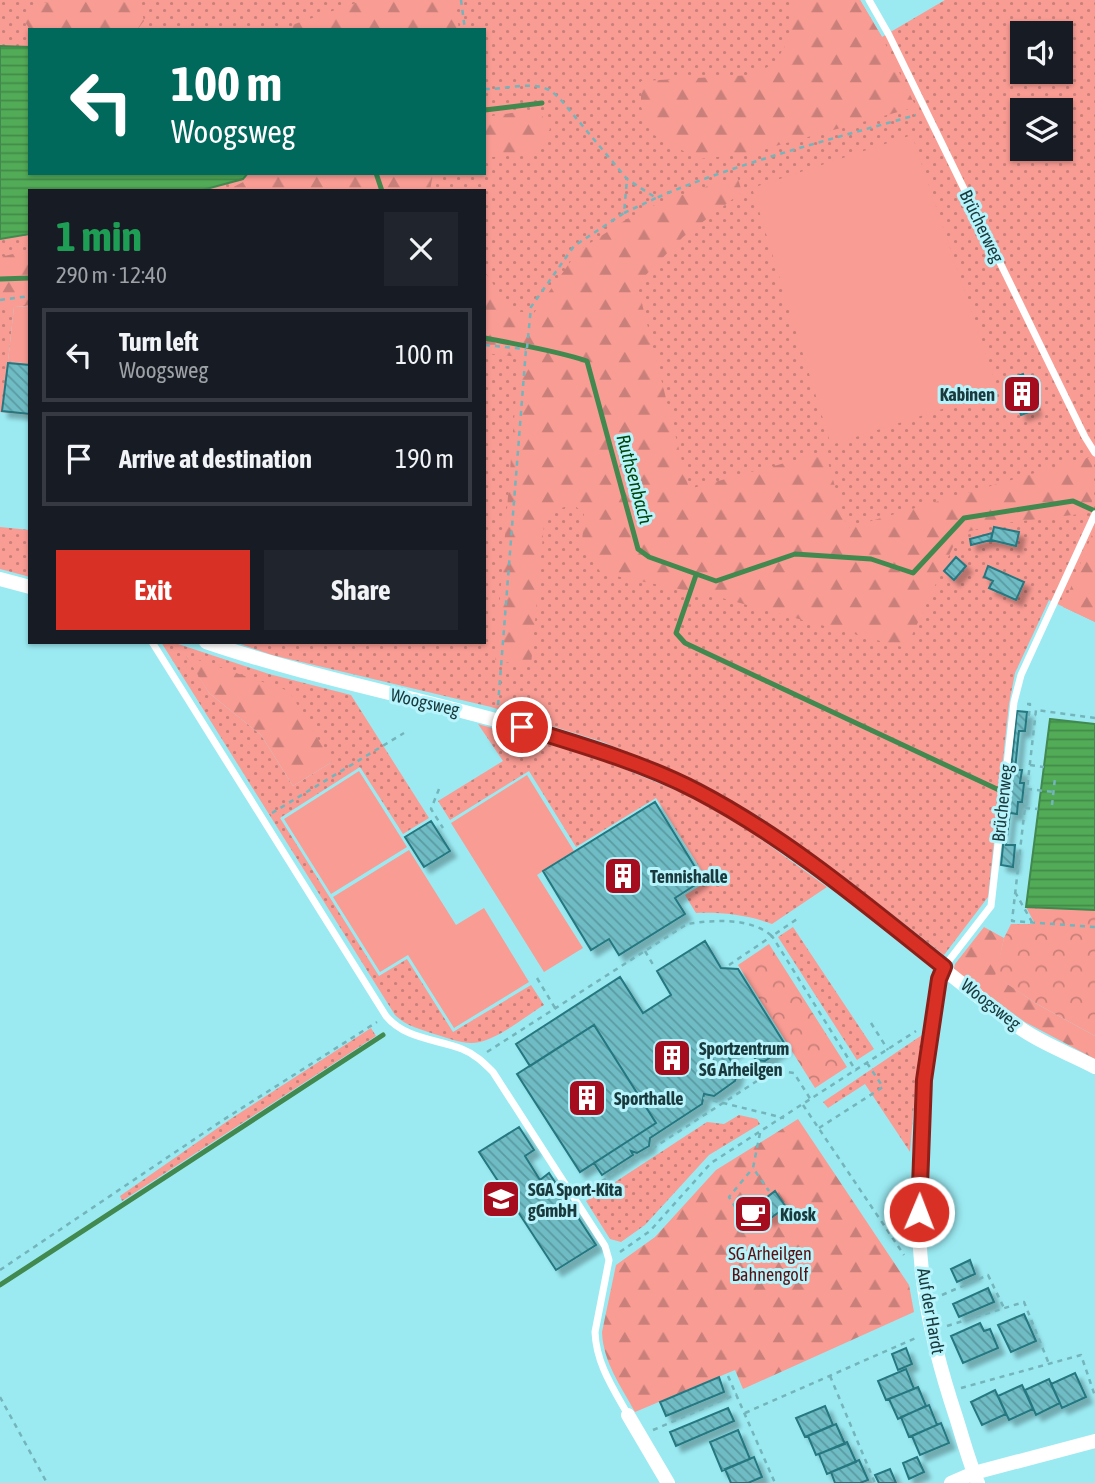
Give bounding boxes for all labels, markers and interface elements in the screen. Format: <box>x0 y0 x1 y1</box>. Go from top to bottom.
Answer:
map controls <box>1010 21 1073 161</box>
button: sound <box>1010 21 1073 84</box>
text: 100 m <box>171 55 282 111</box>
icon: left <box>56 56 147 147</box>
button: layers <box>1010 98 1073 161</box>
text: Woogsweg <box>171 113 295 150</box>
street label: Brücherweg <box>955 186 1009 266</box>
text: 1 min <box>56 212 142 260</box>
button: close <box>384 212 458 286</box>
text: 290 m · 12:40 <box>56 262 167 288</box>
text: Turn left <box>119 327 199 357</box>
icon: left <box>60 336 98 374</box>
text: 100 m <box>395 340 454 370</box>
text: Woogsweg <box>119 357 208 383</box>
building icon: Kabinen <box>1001 373 1043 415</box>
place label: Kabinen <box>940 384 995 405</box>
water label: Ruthsenbach <box>612 432 658 526</box>
icon: arrive <box>60 440 98 478</box>
text: Arrive at destination <box>119 444 312 474</box>
text: 190 m <box>395 444 454 474</box>
button: Exit <box>56 550 250 630</box>
button: Share <box>264 550 458 630</box>
street label: Woogsweg <box>389 684 462 720</box>
pin <box>492 697 552 757</box>
icon: arrive <box>503 708 541 746</box>
street label: Brücherweg <box>987 763 1017 843</box>
building icon: Tennishalle <box>602 855 644 897</box>
place label: Tennishalle <box>650 866 728 887</box>
street label: Woogsweg <box>957 974 1025 1034</box>
building icon: Sportzentrum SG Arheilgen <box>651 1037 693 1079</box>
place label: Sportzentrum SG Arheilgen <box>699 1038 789 1080</box>
building icon: Sporthalle <box>566 1077 608 1119</box>
place label: Sporthalle <box>614 1088 684 1109</box>
position arrow <box>882 1175 956 1249</box>
school or university icon: SGA Sport-Kita gGmbH <box>480 1178 522 1220</box>
place label: SGA Sport-Kita gGmbH <box>528 1179 622 1221</box>
cafe icon: Kiosk <box>732 1193 774 1235</box>
place label: Kiosk <box>780 1204 817 1225</box>
park label: SG Arheilgen Bahnengolf <box>728 1243 812 1285</box>
street label: Auf der Hardt <box>913 1266 949 1356</box>

